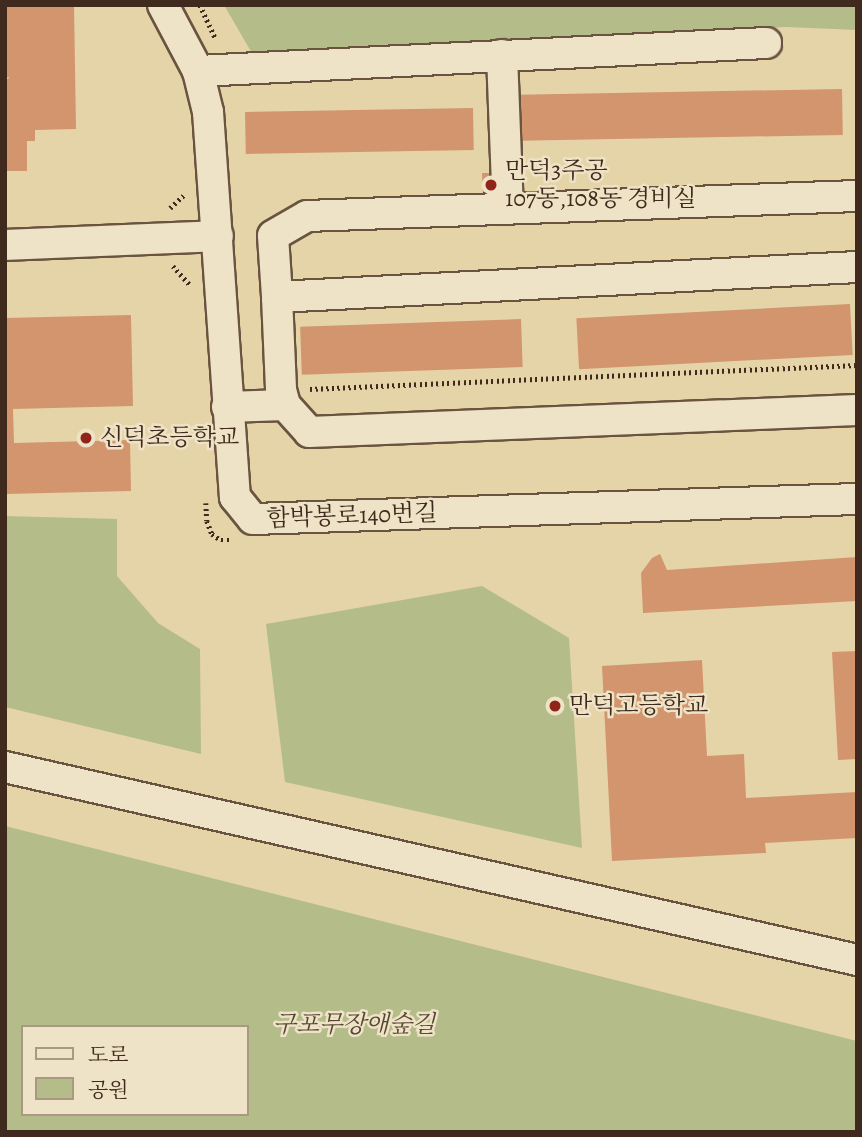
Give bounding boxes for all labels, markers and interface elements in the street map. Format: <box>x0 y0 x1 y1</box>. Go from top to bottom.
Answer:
place label: 만덕3주공 107동,108동 경비실 <box>505 157 696 213</box>
marker: 만덕3주공 107동,108동 경비실 <box>483 177 499 193</box>
place label: 신덕초등학교 <box>100 424 239 452</box>
marker: 신덕초등학교 <box>78 430 94 446</box>
street label: 함박봉로140번길 <box>266 499 438 533</box>
place label: 만덕고등학교 <box>569 692 708 720</box>
marker: 만덕고등학교 <box>547 698 563 714</box>
park label: 구포무장애숲길 <box>273 1011 435 1039</box>
legend <box>21 1025 248 1116</box>
text: 도로 <box>88 1041 129 1069</box>
text: 공원 <box>88 1076 129 1104</box>

